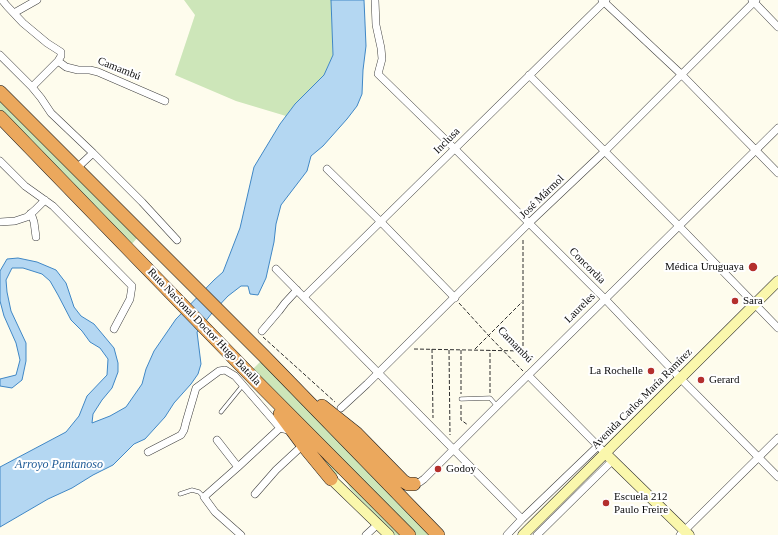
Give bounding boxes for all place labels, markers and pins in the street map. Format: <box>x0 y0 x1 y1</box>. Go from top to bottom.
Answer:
place label: Médica Uruguaya <box>665 260 744 274</box>
marker: Médica Uruguaya <box>747 261 759 273</box>
place label: Sara <box>743 294 763 308</box>
marker: Sara <box>730 296 740 306</box>
place label: La Rochelle <box>590 364 643 378</box>
marker: La Rochelle <box>646 366 656 376</box>
place label: Gerard <box>709 373 740 387</box>
marker: Gerard <box>696 375 706 385</box>
place label: Godoy <box>446 462 476 476</box>
marker: Godoy <box>433 464 443 474</box>
place label: Escuela 212 Paulo Freire <box>614 490 668 516</box>
marker: Escuela 212 Paulo Freire <box>601 498 611 508</box>

